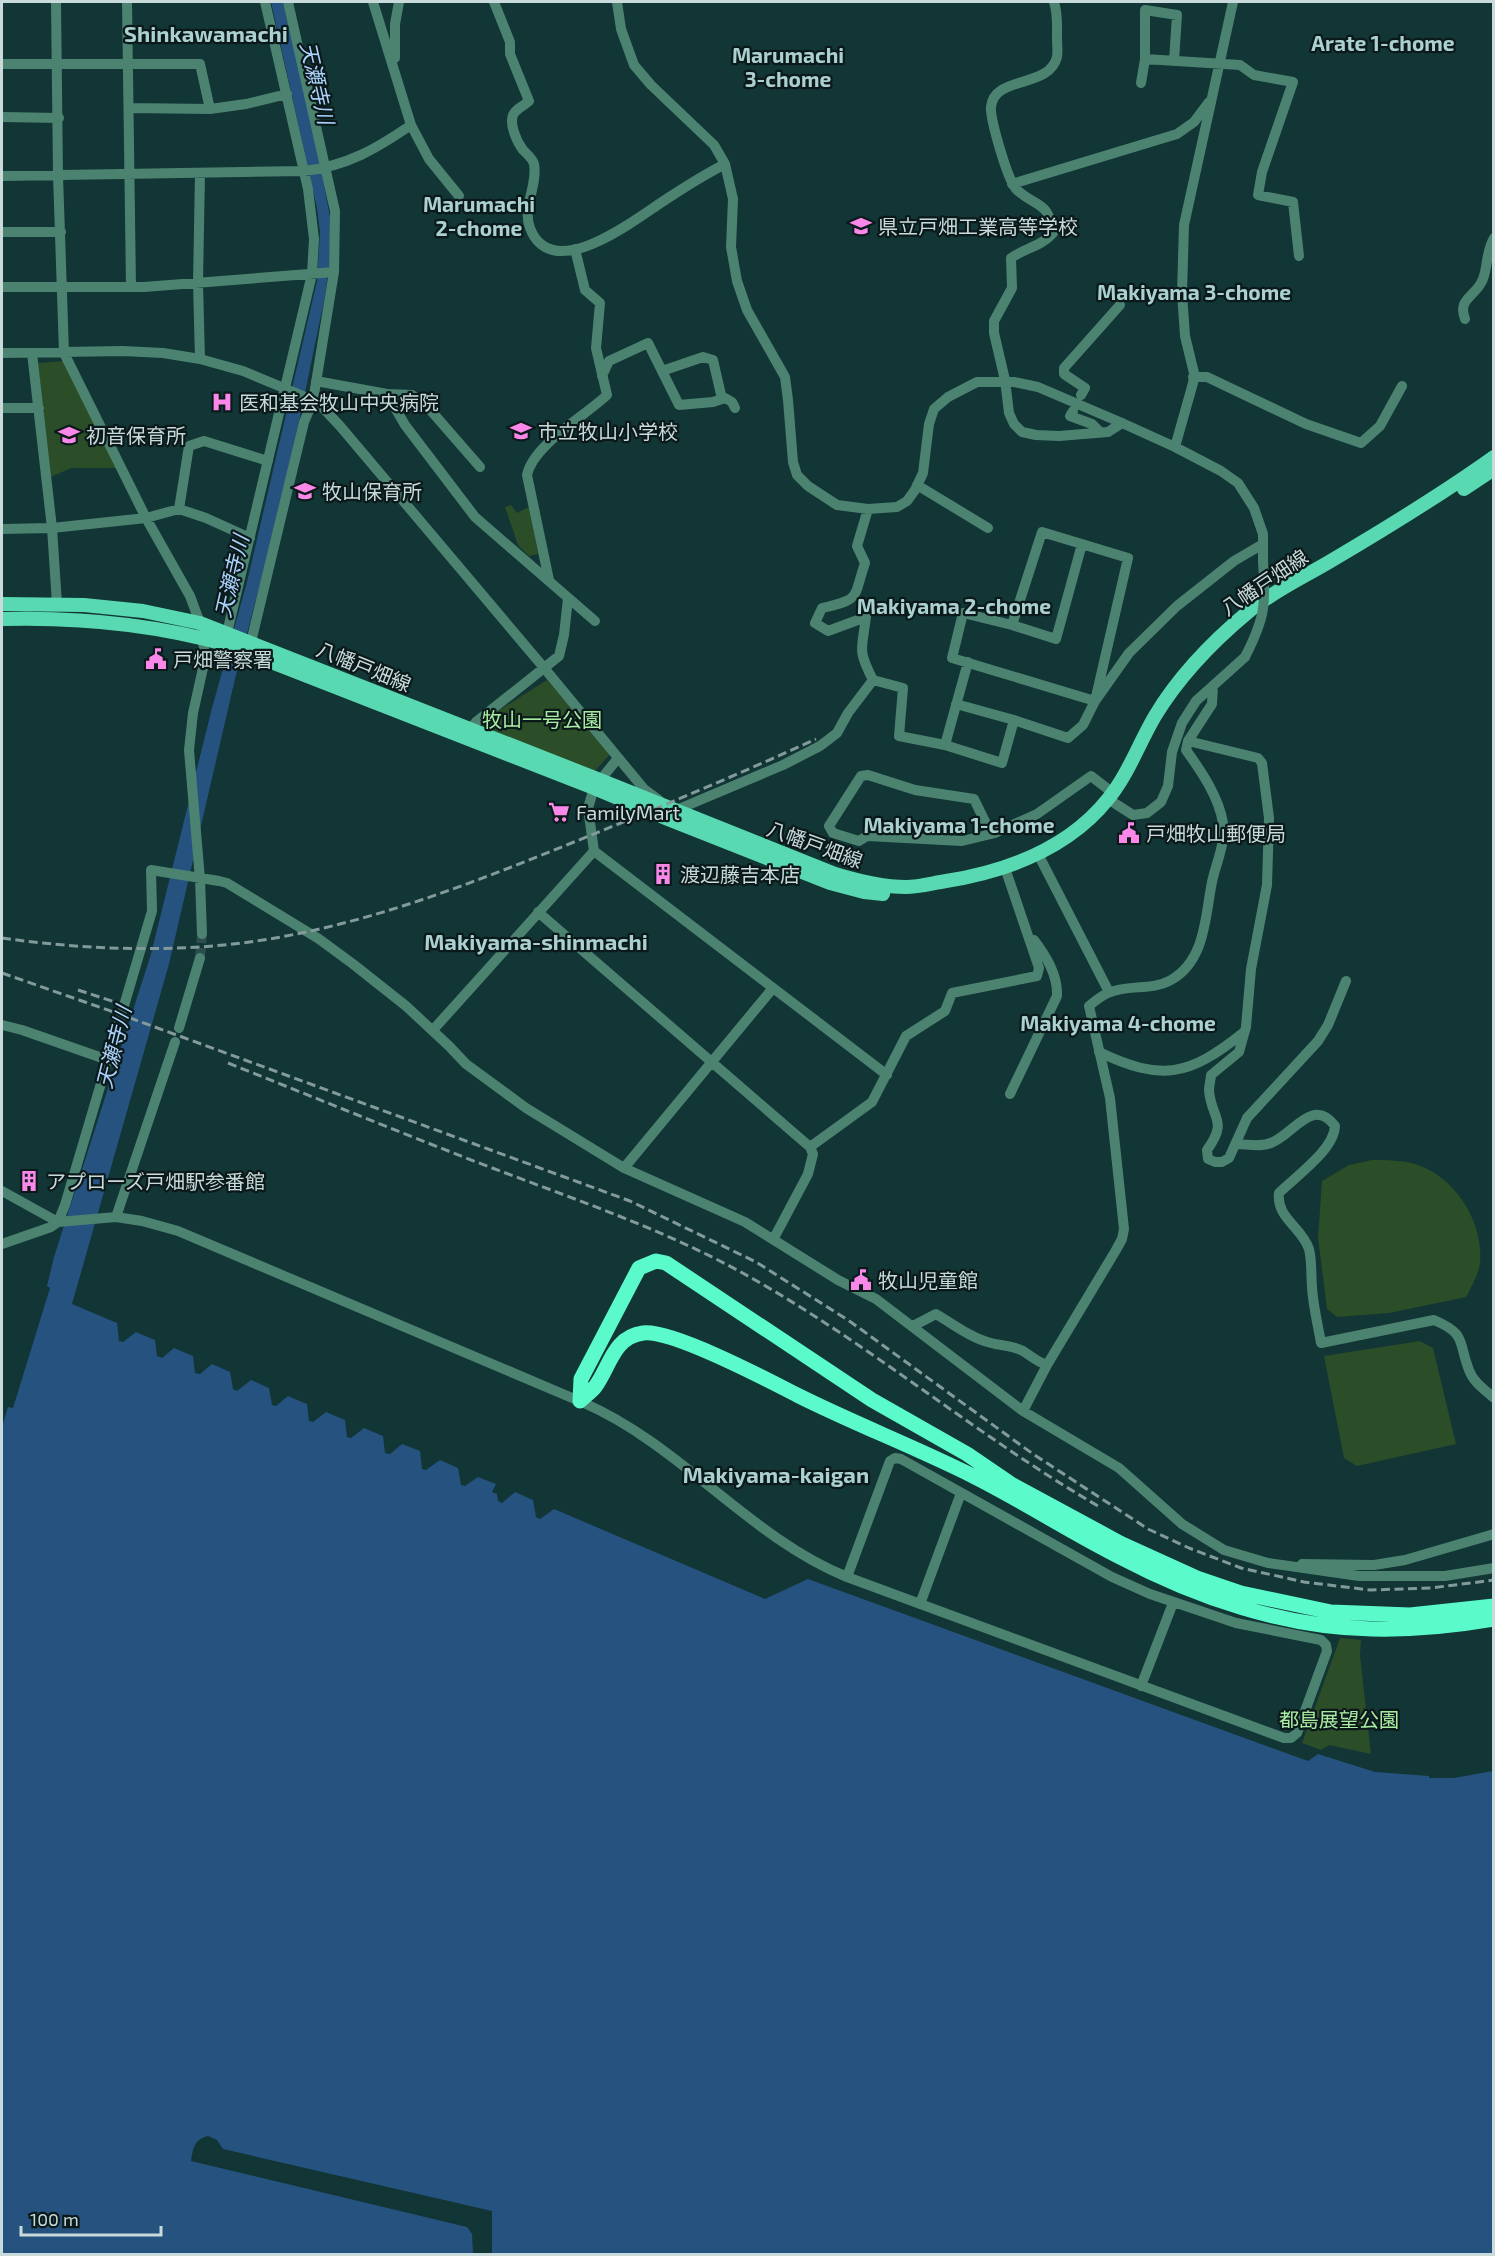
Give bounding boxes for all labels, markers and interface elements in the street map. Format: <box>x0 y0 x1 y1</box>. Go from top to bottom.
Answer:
district label: Shinkawamachi <box>124 20 288 46</box>
district label: Arate 1-chome <box>1311 30 1455 55</box>
water label: 天瀬寺川 <box>296 39 340 129</box>
district label: Marumachi 3-chome <box>732 42 844 91</box>
district label: Marumachi 2-chome <box>423 191 535 240</box>
school or university icon: 県立戸畑工業高等学校 <box>849 214 873 238</box>
place label: 県立戸畑工業高等学校 <box>878 214 1078 238</box>
district label: Makiyama 3-chome <box>1097 279 1291 305</box>
hospital icon: 医和基会牧山中央病院 <box>210 390 234 414</box>
place label: 医和基会牧山中央病院 <box>239 390 439 414</box>
school or university icon: 市立牧山小学校 <box>509 419 533 443</box>
place label: 市立牧山小学校 <box>538 419 678 443</box>
school or university icon: 初音保育所 <box>57 423 81 447</box>
place label: 初音保育所 <box>86 423 186 447</box>
school or university icon: 牧山保育所 <box>293 479 317 503</box>
place label: 牧山保育所 <box>322 479 422 503</box>
water label: 天瀬寺川 <box>209 530 253 620</box>
street label: 八幡戸畑線 <box>1216 544 1312 620</box>
district label: Makiyama 2-chome <box>857 593 1051 619</box>
street label: 八幡戸畑線 <box>313 636 415 696</box>
public building icon: 戸畑警察署 <box>144 647 168 671</box>
place label: 戸畑警察署 <box>173 647 273 671</box>
park label: 牧山一号公園 <box>482 707 602 731</box>
supermarket icon: FamilyMart <box>547 800 571 824</box>
place label: FamilyMart <box>576 800 680 824</box>
district label: Makiyama 1-chome <box>863 812 1055 838</box>
street label: 八幡戸畑線 <box>764 816 866 872</box>
public building icon: 戸畑牧山郵便局 <box>1117 821 1141 845</box>
place label: 戸畑牧山郵便局 <box>1146 821 1286 845</box>
building icon: 渡辺藤吉本店 <box>651 862 675 886</box>
place label: 渡辺藤吉本店 <box>680 862 800 886</box>
district label: Makiyama-shinmachi <box>424 928 648 955</box>
water label: 天瀬寺川 <box>91 1001 136 1091</box>
district label: Makiyama 4-chome <box>1020 1010 1216 1036</box>
building icon: アプローズ戸畑駅参番館 <box>17 1169 41 1193</box>
place label: アプローズ戸畑駅参番館 <box>46 1169 265 1193</box>
public building icon: 牧山児童館 <box>849 1268 873 1292</box>
place label: 牧山児童館 <box>878 1268 978 1292</box>
district label: Makiyama-kaigan <box>683 1461 869 1488</box>
park label: 都島展望公園 <box>1279 1707 1399 1731</box>
scale bar <box>21 2199 160 2237</box>
text: 100 m <box>30 2208 79 2230</box>

